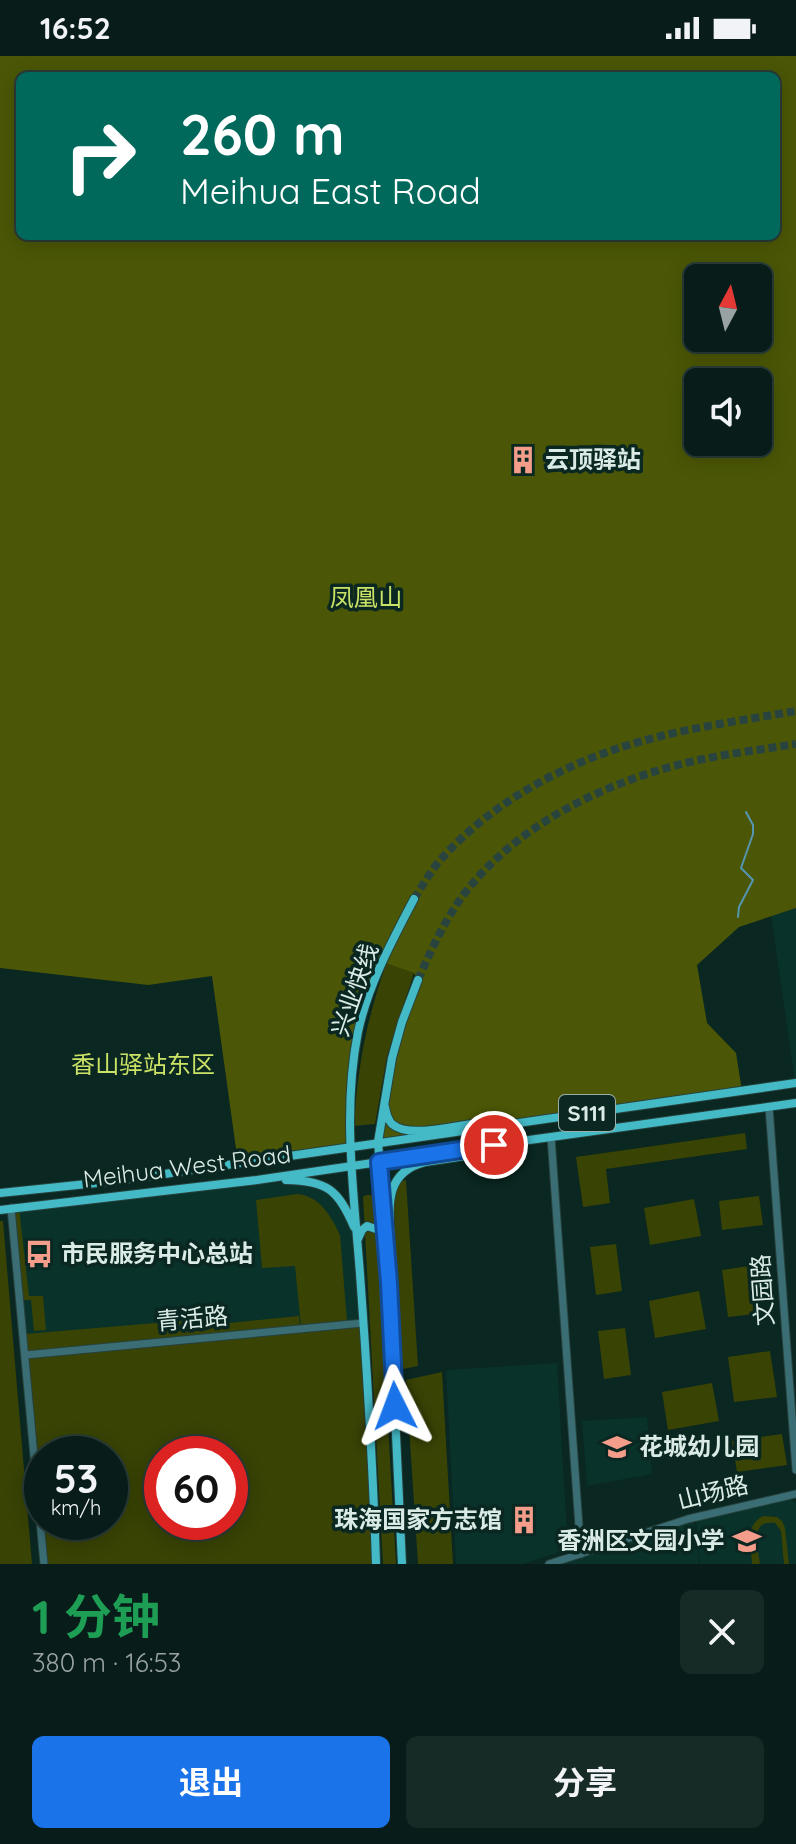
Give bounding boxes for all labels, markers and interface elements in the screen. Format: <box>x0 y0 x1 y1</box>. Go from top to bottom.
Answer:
text: 16:52 <box>40 9 111 47</box>
text: 260 m <box>180 99 345 169</box>
icon: right <box>48 104 152 208</box>
text: Meihua East Road <box>180 168 481 213</box>
north arrow <box>684 264 772 352</box>
map controls <box>684 264 772 456</box>
button: sound <box>684 368 772 456</box>
place label: 云顶驿站 <box>545 444 641 474</box>
building icon: 云顶驿站 <box>508 445 538 475</box>
park label: 凤凰山 <box>330 582 402 612</box>
street label: 兴业快线 <box>324 939 384 1040</box>
park label: 香山驿站东区 <box>71 1049 215 1079</box>
road number: S111 <box>559 1095 615 1131</box>
pin <box>460 1111 528 1179</box>
icon: arrive <box>472 1123 516 1167</box>
street label: Meihua West Road <box>81 1138 292 1194</box>
place label: 市民服务中心总站 <box>61 1238 253 1268</box>
bus stop icon: 市民服务中心总站 <box>24 1239 54 1269</box>
street label: 文园路 <box>745 1253 779 1327</box>
street label: 青活路 <box>155 1300 229 1336</box>
position arrow <box>353 1364 437 1448</box>
place label: 花城幼儿园 <box>639 1431 759 1461</box>
school or university icon: 花城幼儿园 <box>602 1432 632 1462</box>
speed limit sign: 60 <box>144 1436 248 1540</box>
text: 53 <box>54 1453 98 1503</box>
street label: 山场路 <box>674 1469 751 1515</box>
text: km/h <box>51 1495 101 1520</box>
place label: 珠海国家方志馆 <box>334 1504 502 1534</box>
building icon: 珠海国家方志馆 <box>509 1505 539 1535</box>
place label: 香洲区文园小学 <box>557 1525 725 1555</box>
school or university icon: 香洲区文园小学 <box>732 1526 762 1556</box>
text: 1 分钟 <box>32 1586 160 1646</box>
button: close <box>680 1590 764 1674</box>
text: 380 m · 16:53 <box>32 1646 181 1679</box>
button: 退出 <box>32 1736 390 1828</box>
button: 分享 <box>406 1736 764 1828</box>

